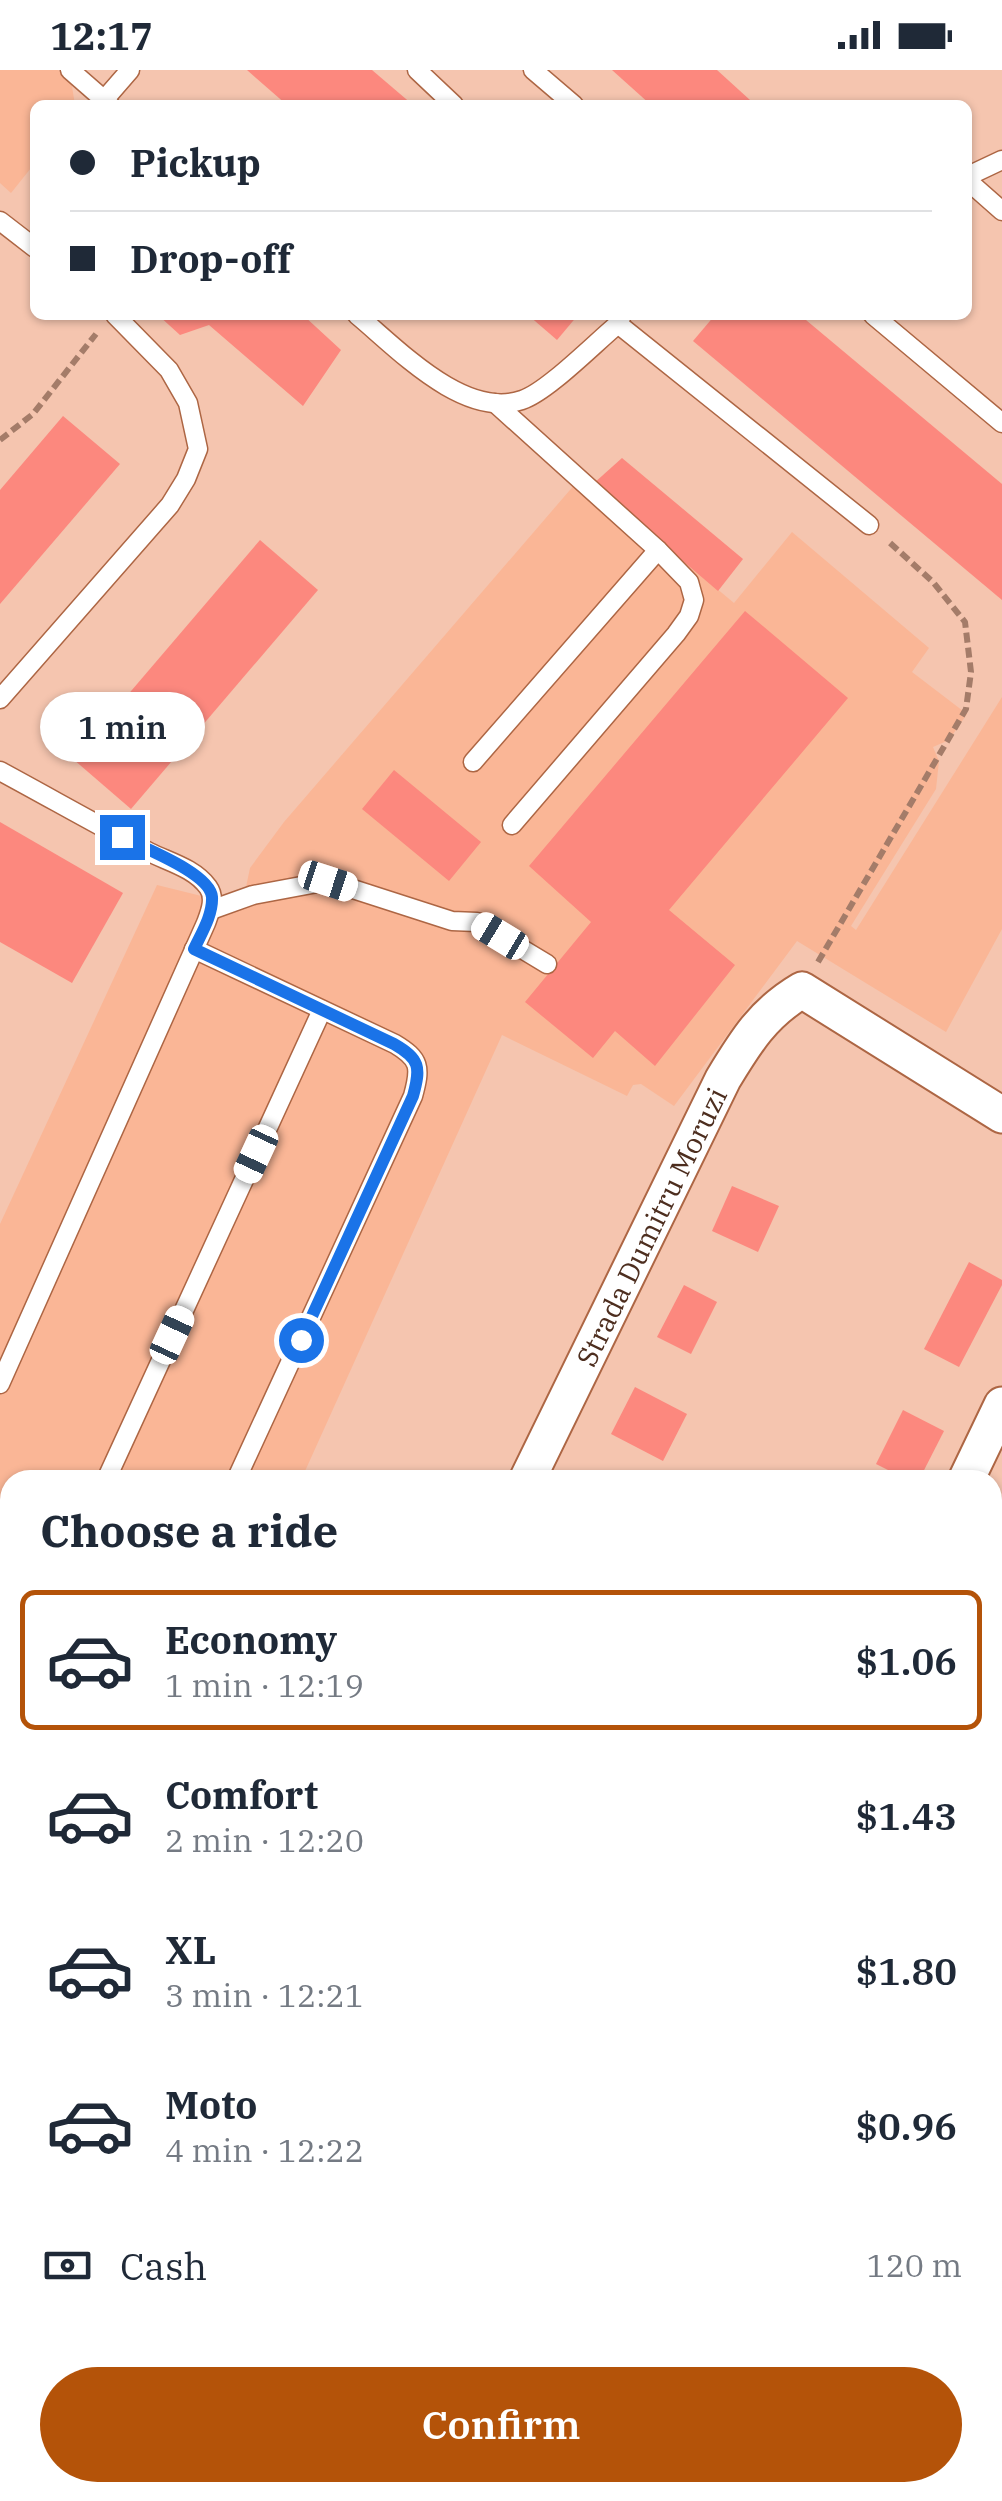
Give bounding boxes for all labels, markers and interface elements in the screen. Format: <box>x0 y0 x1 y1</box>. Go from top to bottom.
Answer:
text: 12:17 <box>50 11 153 60</box>
text: Pickup <box>130 138 261 187</box>
text: Drop-off <box>130 234 292 283</box>
callout: 1 min <box>39 692 204 762</box>
text: 1 min <box>78 706 167 748</box>
route end <box>100 815 145 860</box>
car <box>295 857 361 905</box>
car <box>467 908 533 964</box>
street label: Strada Dumitru Moruzi <box>567 1081 735 1372</box>
car <box>230 1120 282 1188</box>
car <box>146 1301 198 1369</box>
route start <box>279 1318 324 1363</box>
text: Choose a ride <box>40 1501 338 1559</box>
icon: car <box>45 1615 135 1705</box>
text: Economy <box>165 1615 337 1664</box>
text: $1.06 <box>855 1636 957 1685</box>
text: 1 min · 12:19 <box>165 1664 364 1706</box>
icon: car <box>45 1770 135 1860</box>
text: Comfort <box>165 1770 318 1819</box>
text: $1.43 <box>855 1791 957 1840</box>
text: 2 min · 12:20 <box>165 1819 364 1861</box>
icon: car <box>45 1925 135 2015</box>
text: XL <box>165 1925 216 1974</box>
text: $1.80 <box>855 1946 957 1995</box>
text: 3 min · 12:21 <box>165 1974 364 2016</box>
icon: car <box>45 2080 135 2170</box>
text: Moto <box>165 2080 257 2129</box>
text: $0.96 <box>855 2101 957 2150</box>
text: 4 min · 12:22 <box>165 2129 364 2171</box>
icon: cash <box>40 2238 95 2293</box>
text: Cash <box>120 2241 207 2290</box>
text: 120 m <box>866 2244 962 2286</box>
button: Confirm <box>40 2367 962 2482</box>

